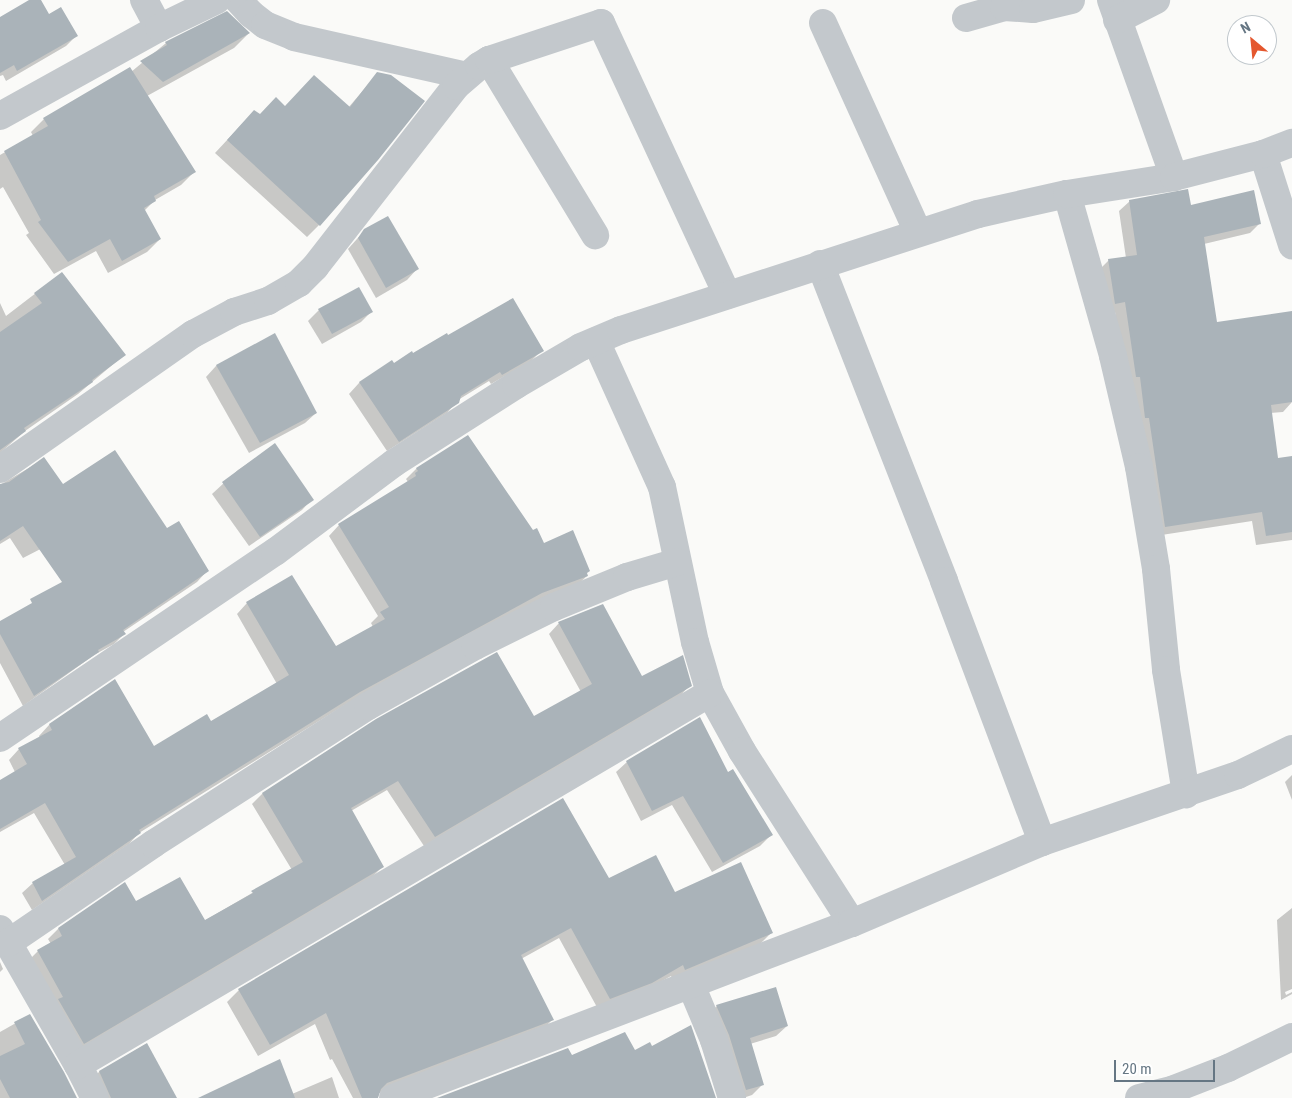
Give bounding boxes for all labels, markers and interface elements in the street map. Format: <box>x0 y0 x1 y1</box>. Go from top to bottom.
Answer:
north arrow <box>1227 15 1277 65</box>
text: N <box>1238 19 1253 37</box>
scale bar <box>1117 1050 1218 1082</box>
text: 20 m <box>1122 1060 1152 1078</box>

